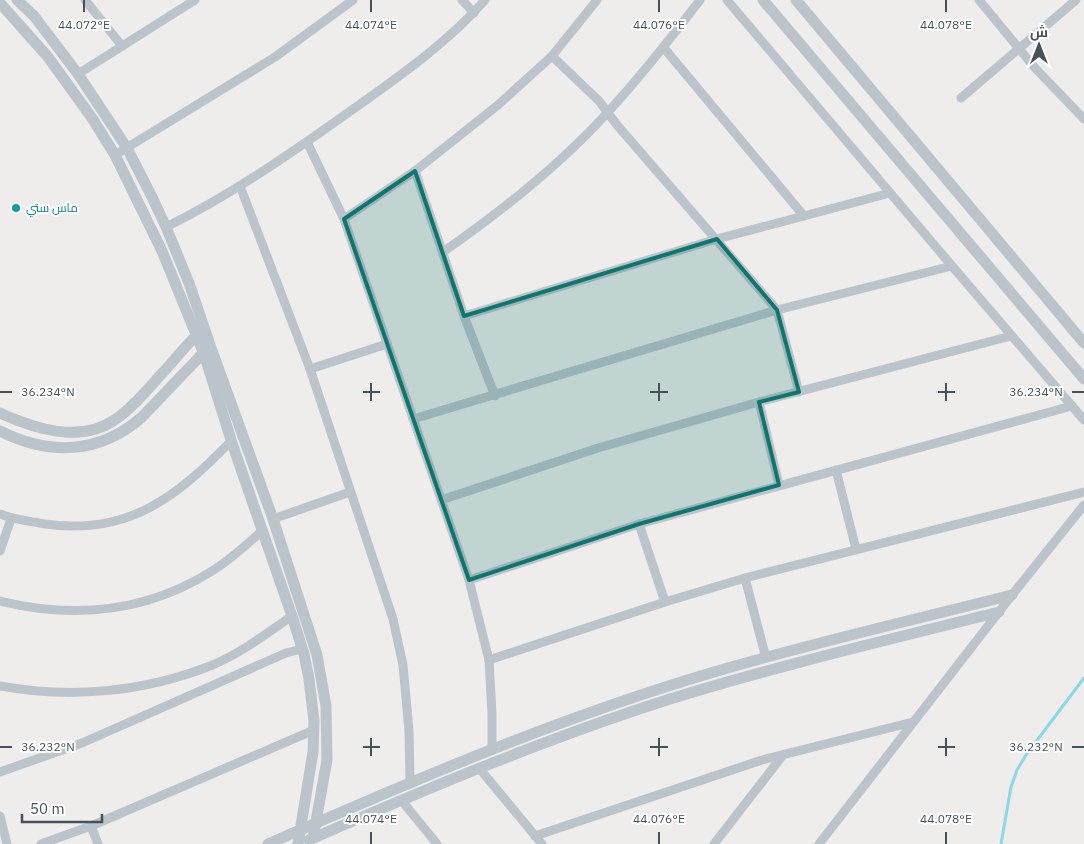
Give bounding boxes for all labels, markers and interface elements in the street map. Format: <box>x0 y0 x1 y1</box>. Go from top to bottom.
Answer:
text: 44.072°E <box>58 17 110 32</box>
text: 44.074°E <box>345 17 397 32</box>
text: 44.076°E <box>633 17 685 32</box>
text: 44.078°E <box>920 17 972 32</box>
north arrow <box>1014 20 1064 70</box>
text: ش <box>1030 23 1048 41</box>
place label: ماس ستي <box>26 200 78 218</box>
marker: ماس ستي <box>10 202 22 214</box>
text: 36.234°N <box>21 384 75 399</box>
text: 36.234°N <box>1009 384 1063 399</box>
text: 36.232°N <box>21 739 75 754</box>
text: 36.232°N <box>1009 739 1063 754</box>
scale bar <box>22 792 102 824</box>
text: 50 m <box>30 799 65 818</box>
text: 44.074°E <box>345 811 397 826</box>
text: 44.076°E <box>633 811 685 826</box>
text: 44.078°E <box>920 811 972 826</box>

